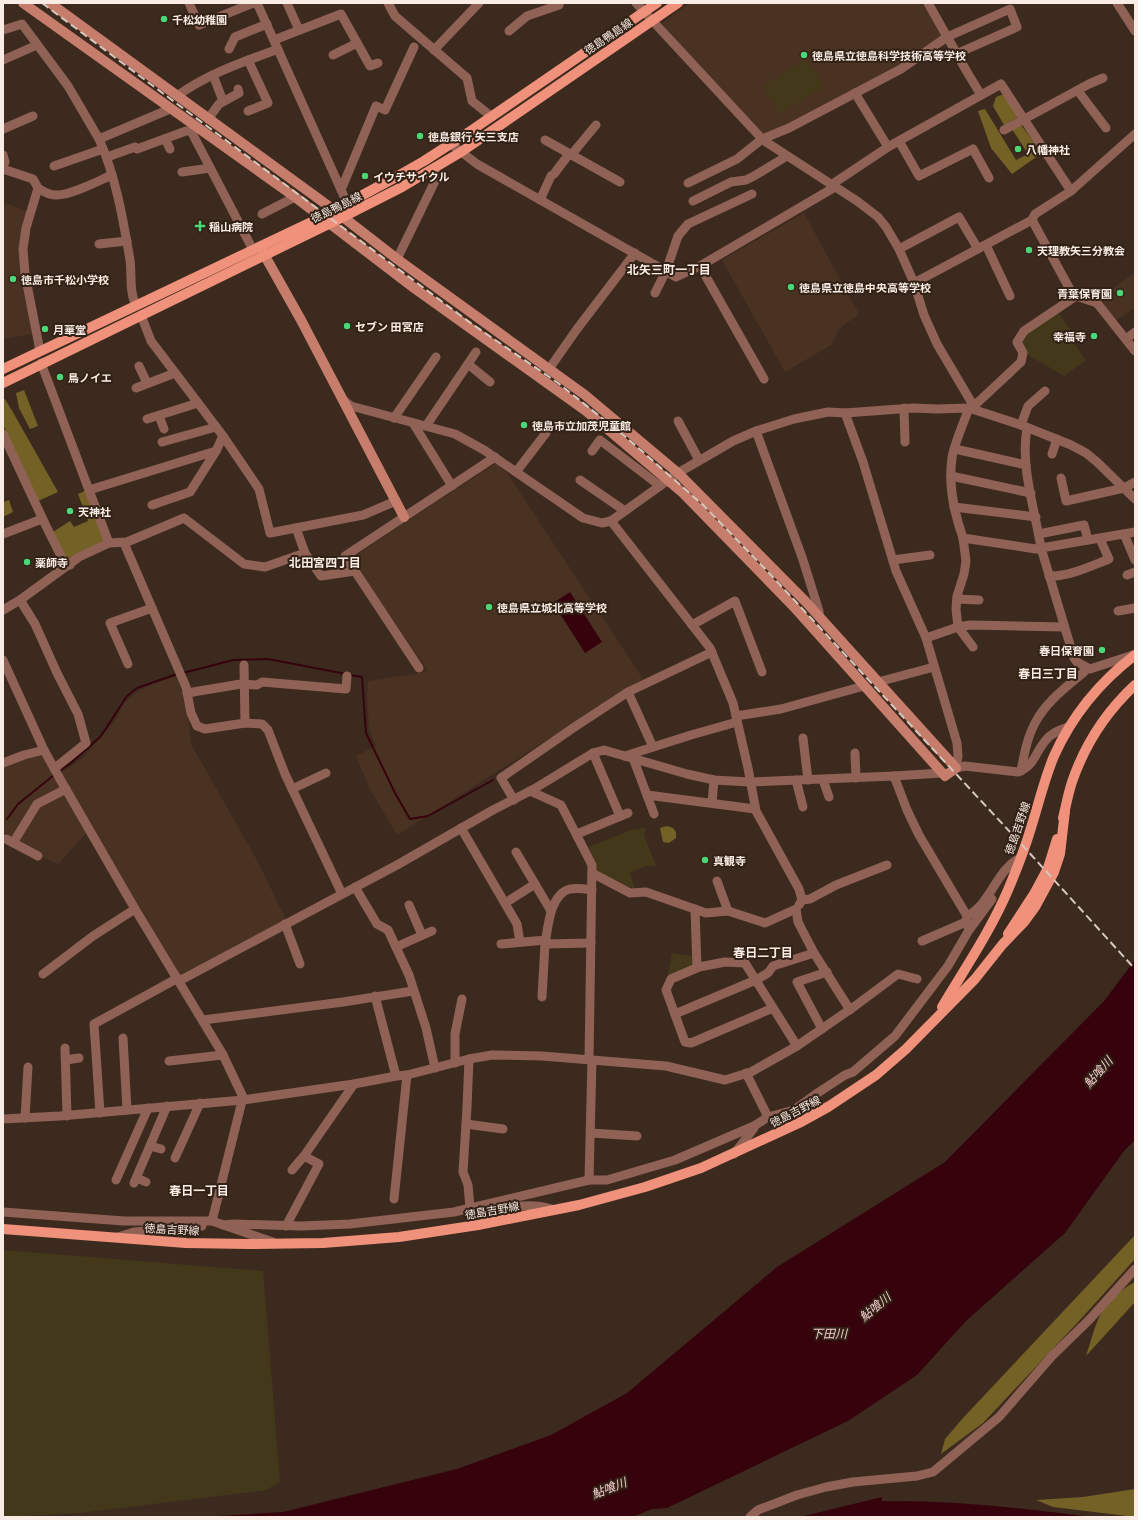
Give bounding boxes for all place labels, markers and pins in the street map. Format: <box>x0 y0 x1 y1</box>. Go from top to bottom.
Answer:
place label: 千松幼稚園 <box>172 13 227 26</box>
marker: 千松幼稚園 <box>159 14 169 24</box>
place label: 徳島県立徳島科学技術高等学校 <box>812 49 966 62</box>
marker: 徳島県立徳島科学技術高等学校 <box>799 50 809 60</box>
place label: 徳島銀行 矢三支店 <box>428 130 519 143</box>
marker: 徳島銀行 矢三支店 <box>415 131 425 141</box>
place label: 八幡神社 <box>1026 143 1070 156</box>
marker: 八幡神社 <box>1013 144 1023 154</box>
place label: イウチサイクル <box>373 170 449 183</box>
marker: イウチサイクル <box>360 171 370 181</box>
marker: 稲山病院 <box>194 220 206 232</box>
place label: 稲山病院 <box>209 220 253 233</box>
place label: 天理教矢三分教会 <box>1037 244 1125 257</box>
marker: 天理教矢三分教会 <box>1024 245 1034 255</box>
place label: 徳島市千松小学校 <box>21 273 109 286</box>
marker: 徳島市千松小学校 <box>8 274 18 284</box>
place label: 徳島県立徳島中央高等学校 <box>799 281 931 294</box>
marker: 徳島県立徳島中央高等学校 <box>786 282 796 292</box>
place label: 青葉保育園 <box>1057 287 1112 300</box>
marker: 青葉保育園 <box>1115 288 1125 298</box>
place label: セブン 田宮店 <box>355 320 424 333</box>
marker: セブン 田宮店 <box>342 321 352 331</box>
place label: 月華堂 <box>53 323 86 336</box>
marker: 月華堂 <box>40 324 50 334</box>
place label: 幸福寺 <box>1053 330 1086 343</box>
marker: 幸福寺 <box>1089 331 1099 341</box>
place label: 鳥ノイエ <box>68 371 112 384</box>
marker: 鳥ノイエ <box>55 372 65 382</box>
place label: 徳島市立加茂児童館 <box>532 419 631 432</box>
marker: 徳島市立加茂児童館 <box>519 420 529 430</box>
place label: 天神社 <box>78 505 111 518</box>
marker: 天神社 <box>65 506 75 516</box>
place label: 薬師寺 <box>35 556 68 569</box>
marker: 薬師寺 <box>22 557 32 567</box>
place label: 徳島県立城北高等学校 <box>497 601 607 614</box>
marker: 徳島県立城北高等学校 <box>484 602 494 612</box>
place label: 春日保育園 <box>1039 644 1094 657</box>
marker: 春日保育園 <box>1097 645 1107 655</box>
place label: 真観寺 <box>713 854 746 867</box>
marker: 真観寺 <box>700 855 710 865</box>

